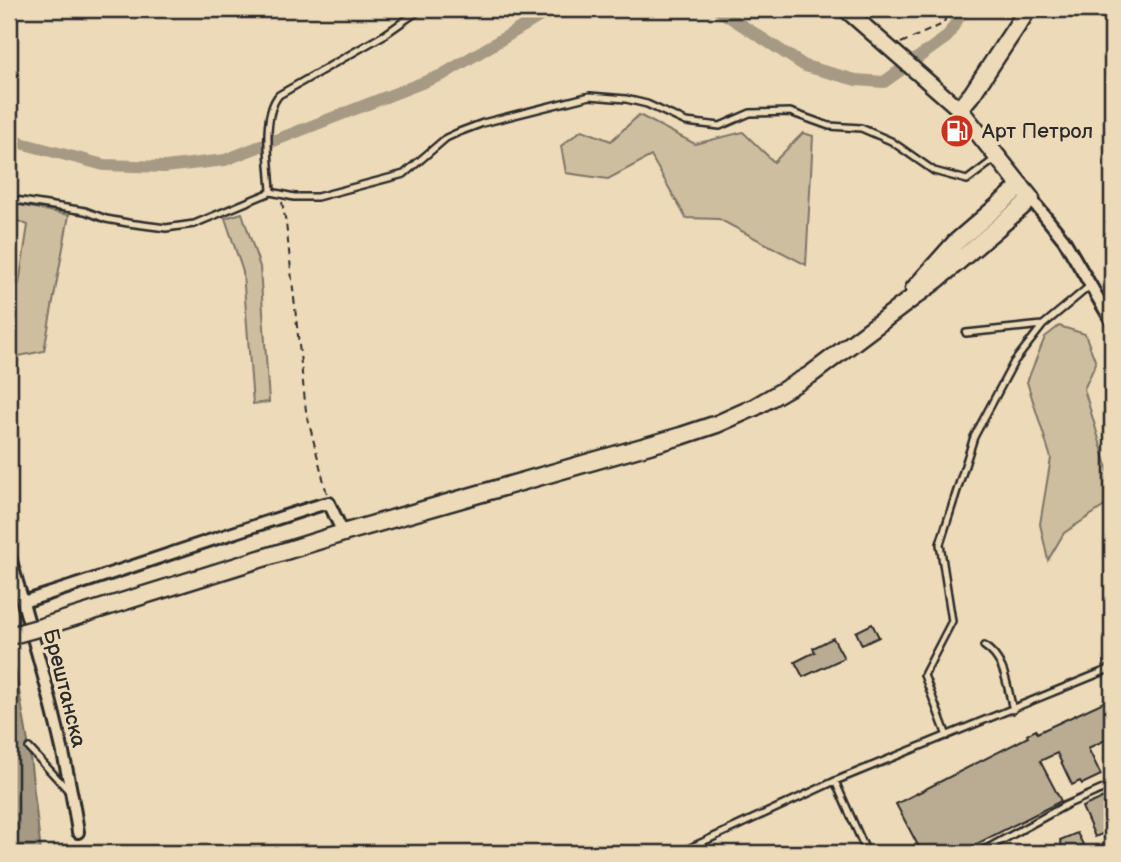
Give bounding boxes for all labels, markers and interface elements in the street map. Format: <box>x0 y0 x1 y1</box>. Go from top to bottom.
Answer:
fuel station icon: Арт Петрол <box>938 112 976 150</box>
place label: Арт Петрол <box>981 119 1093 144</box>
street label: Брештанска <box>38 626 91 751</box>

